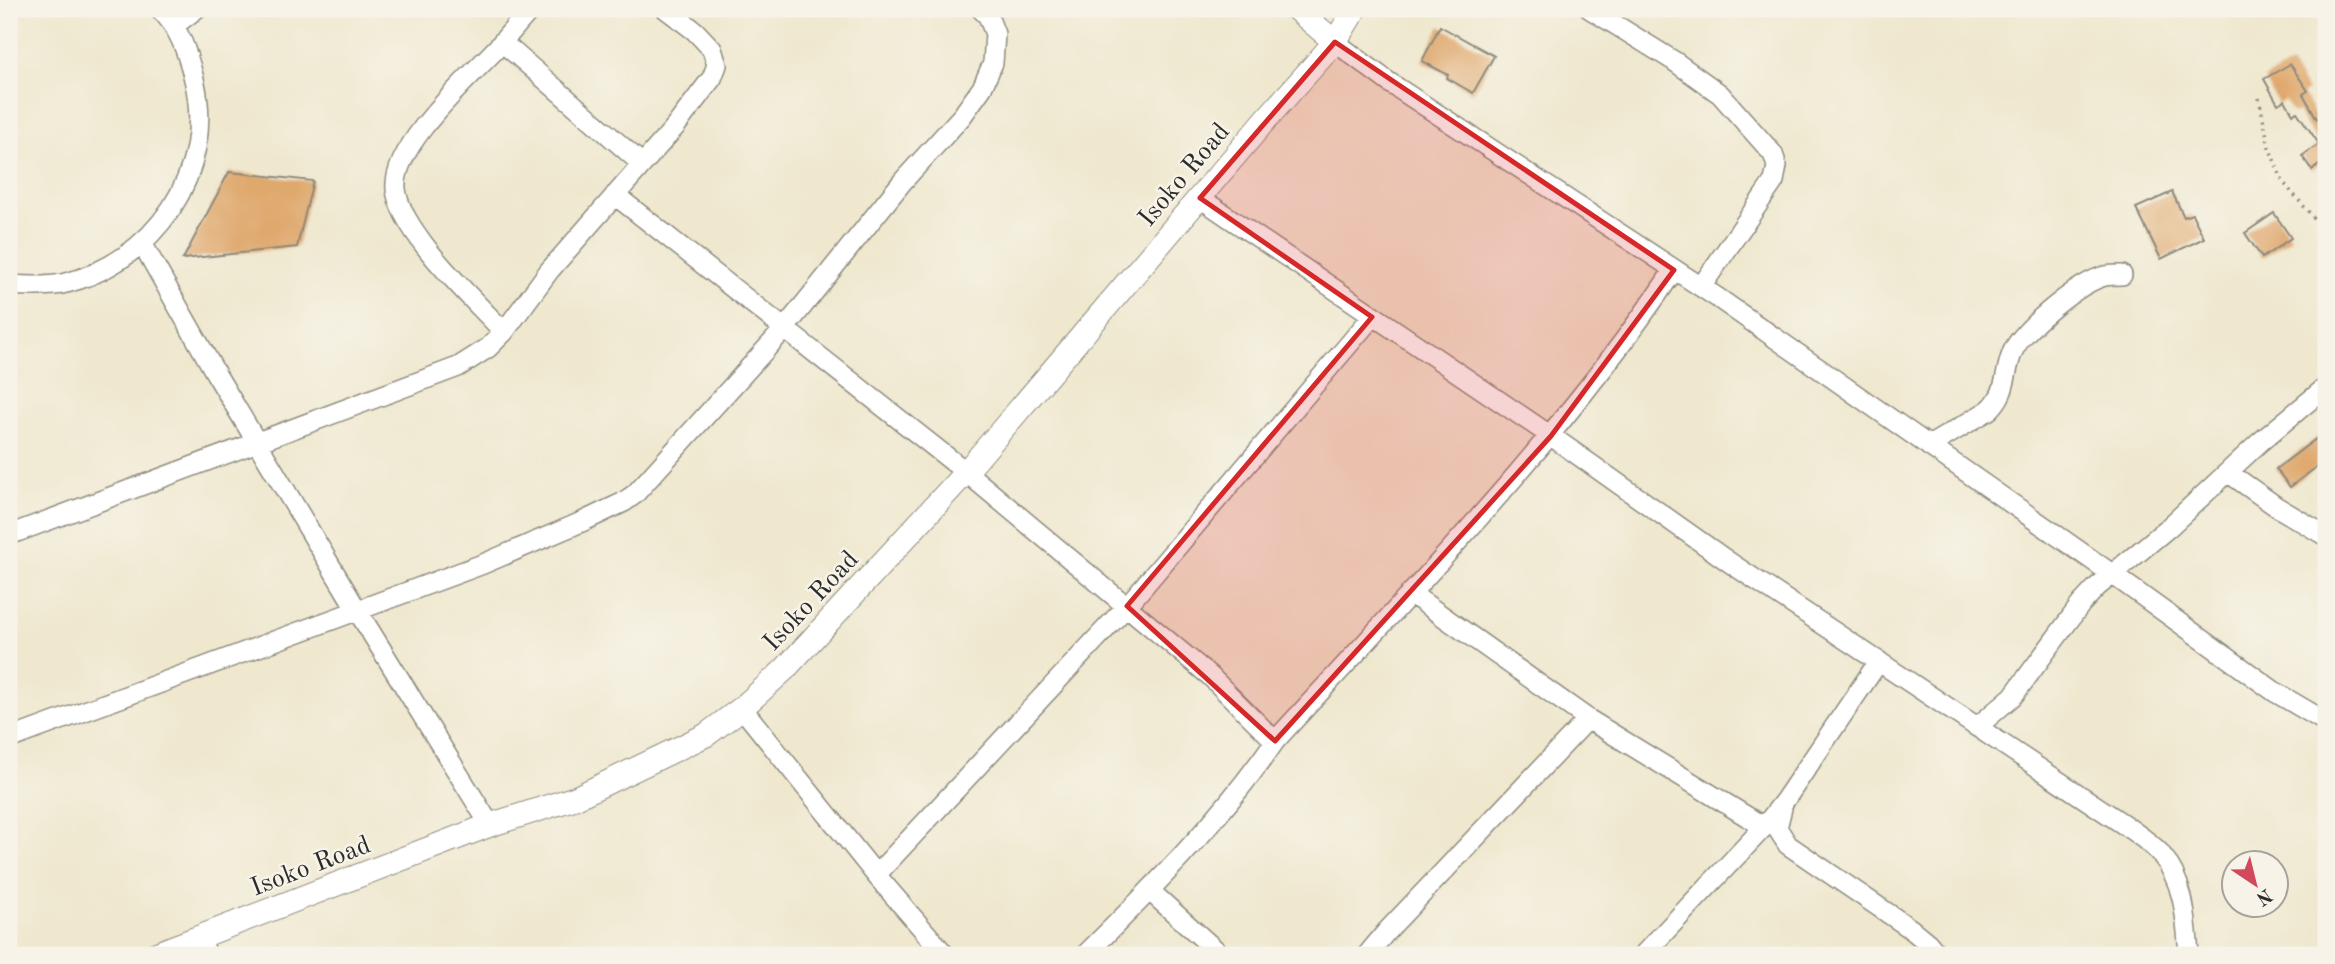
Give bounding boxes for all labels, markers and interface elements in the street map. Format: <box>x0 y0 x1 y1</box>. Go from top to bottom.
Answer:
street label: Isoko Road <box>1134 119 1235 232</box>
street label: Isoko Road <box>759 546 864 656</box>
street label: Isoko Road <box>247 832 374 902</box>
north arrow <box>2220 848 2290 918</box>
text: N <box>2252 884 2275 908</box>

